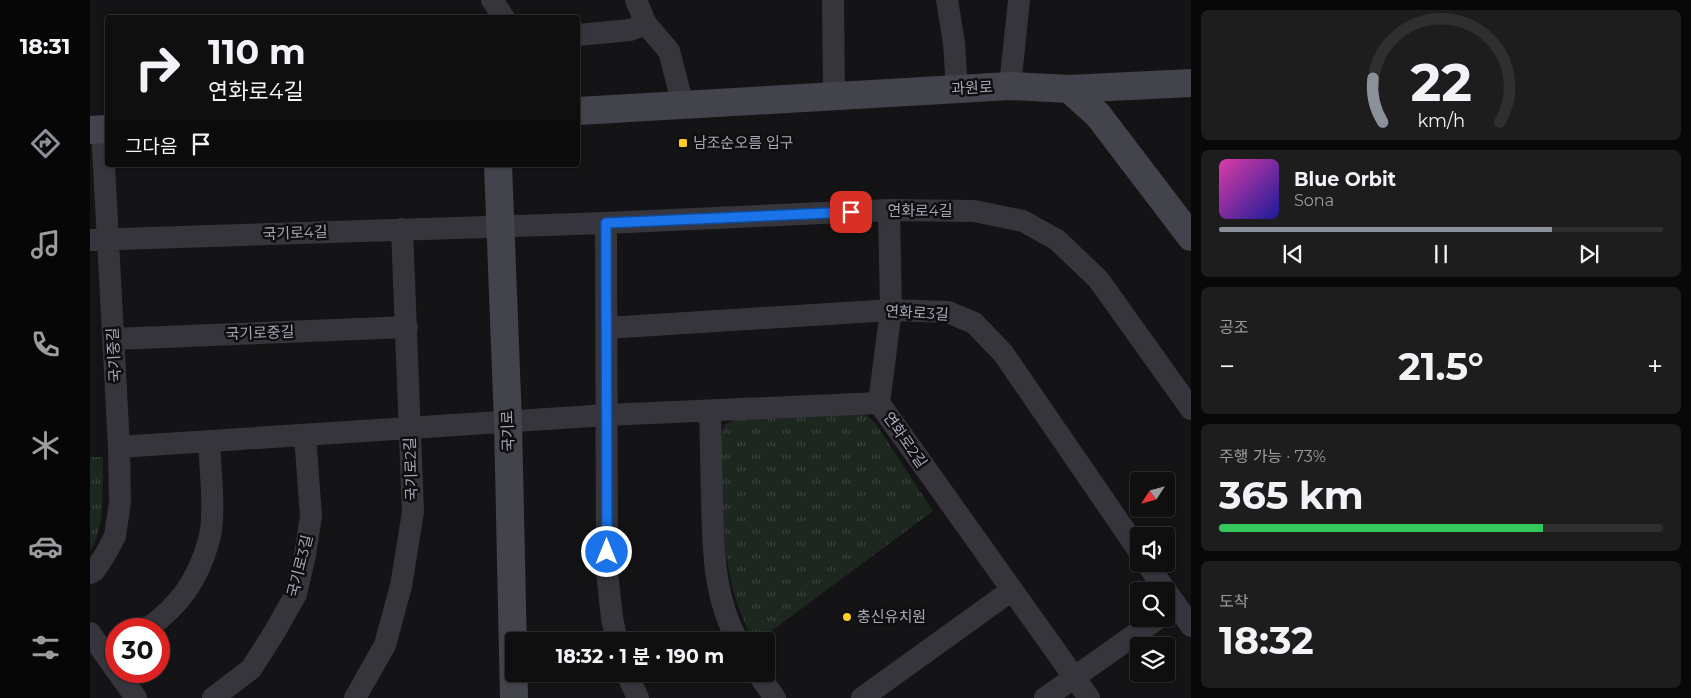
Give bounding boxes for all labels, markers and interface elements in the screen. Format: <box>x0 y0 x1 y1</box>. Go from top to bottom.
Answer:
text: 110 m <box>208 30 306 73</box>
text: 18:31 <box>20 33 70 60</box>
icon: right <box>125 35 190 100</box>
text: 22 <box>1410 51 1472 114</box>
street label: 과원로 <box>951 77 993 98</box>
text: 연화로4길 <box>208 78 304 105</box>
text: km/h <box>1417 110 1465 131</box>
icon: directions <box>28 126 63 161</box>
icon: arrive <box>187 130 215 158</box>
place label: 남조순오름 입구 <box>693 133 794 152</box>
text: 그다음 <box>125 135 177 158</box>
marker: 남조순오름 입구 <box>677 137 689 149</box>
text: Blue Orbit <box>1294 168 1396 191</box>
pin <box>830 191 872 233</box>
text: Sona <box>1294 191 1334 210</box>
icon: arrive <box>837 198 865 226</box>
street label: 연화로4길 <box>887 201 953 220</box>
street label: 국기로4길 <box>262 222 328 243</box>
icon: music <box>28 227 63 262</box>
icon: previous <box>1279 240 1307 268</box>
icon: pause <box>1427 240 1455 268</box>
icon: next <box>1575 240 1603 268</box>
street label: 연화로3길 <box>885 301 949 324</box>
text: 공조 <box>1219 318 1248 337</box>
street label: 국기로중길 <box>225 322 295 343</box>
icon: phone <box>28 327 63 362</box>
street label: 국기중길 <box>103 327 124 383</box>
text: 21.5° <box>1398 343 1484 390</box>
text: − <box>1219 349 1235 383</box>
text: + <box>1647 349 1663 383</box>
street label: 연화로2길 <box>879 408 931 471</box>
street label: 국기로 <box>497 410 518 452</box>
icon: climate <box>28 428 63 463</box>
street label: 국기로2길 <box>400 437 421 501</box>
text: 주행 가능 · 73% <box>1219 447 1326 466</box>
north arrow <box>1130 472 1175 518</box>
map controls <box>1130 472 1175 682</box>
text: 365 km <box>1219 472 1364 519</box>
position arrow <box>580 525 632 577</box>
button: sound <box>1130 527 1175 572</box>
icon: car <box>28 529 63 564</box>
street label: 국기로3길 <box>283 533 316 599</box>
button: search <box>1130 582 1175 627</box>
text: 도착 <box>1219 592 1248 611</box>
place label: 충신유치원 <box>857 607 926 626</box>
marker: 충신유치원 <box>841 611 853 623</box>
text: 18:32 <box>1219 617 1314 664</box>
speed limit sign: 30 <box>105 618 170 683</box>
icon: filters <box>28 630 63 665</box>
button: layers <box>1130 637 1175 682</box>
text: 18:32 · 1 분 · 190 m <box>556 645 724 668</box>

